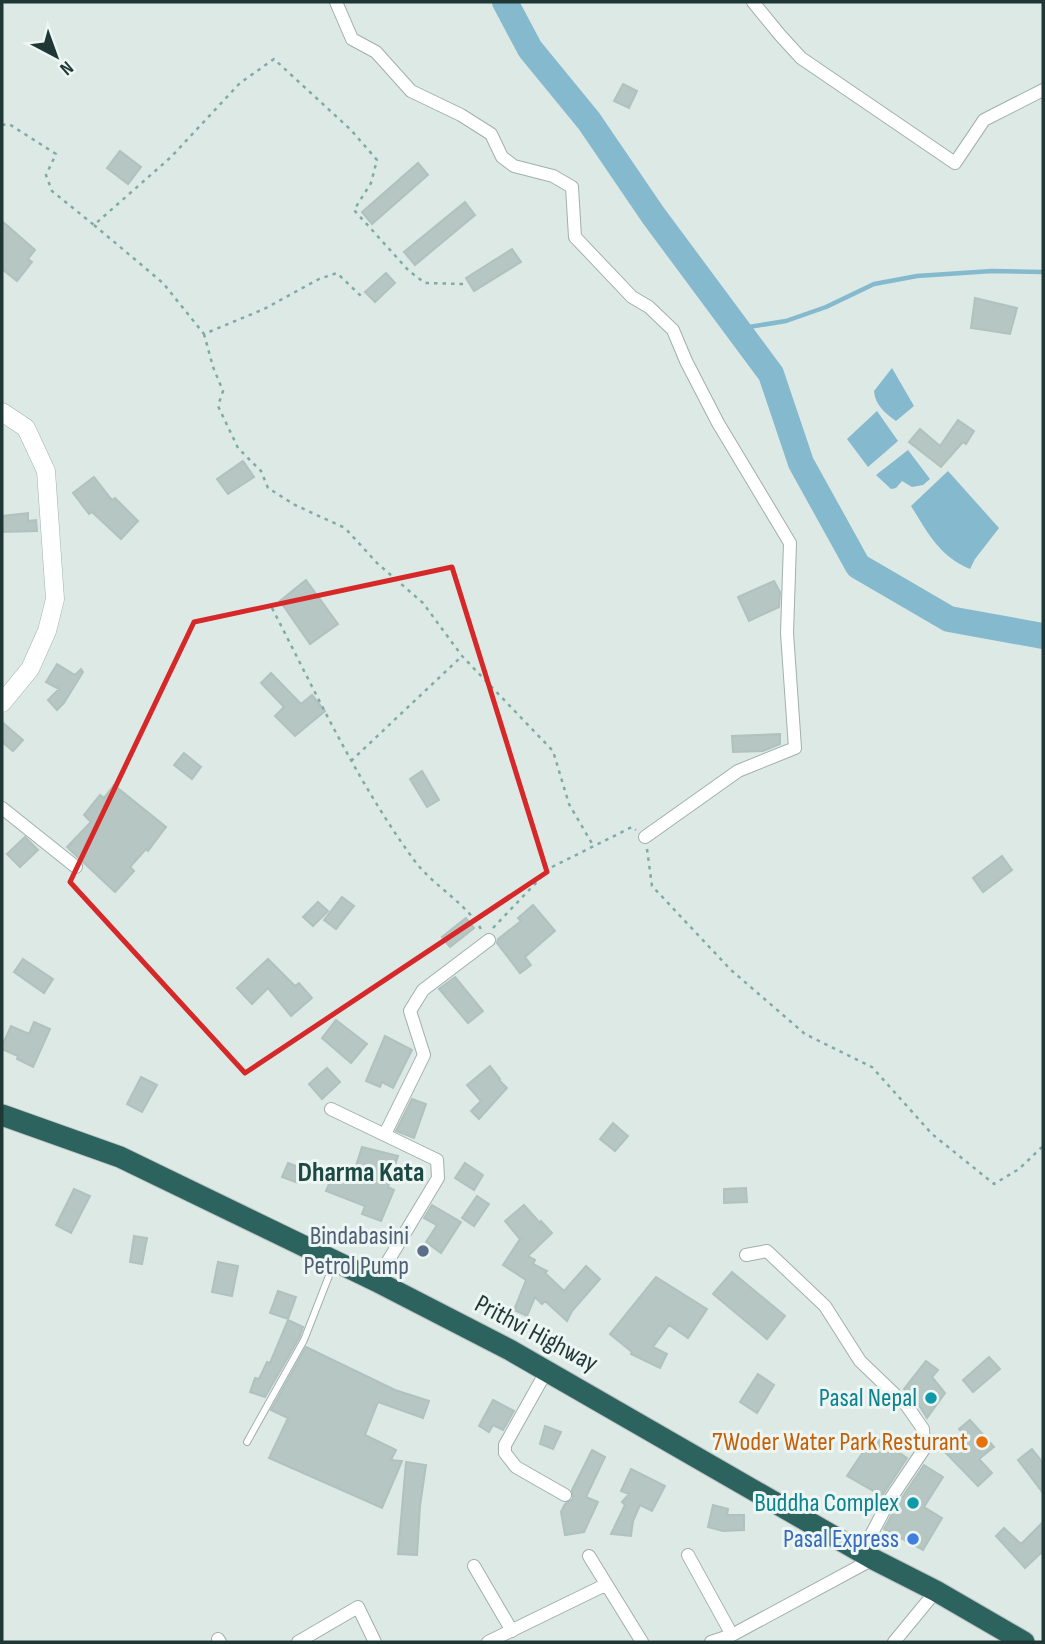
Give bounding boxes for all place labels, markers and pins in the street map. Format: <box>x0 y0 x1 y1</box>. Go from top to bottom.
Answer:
place label: Bindabasini Petrol Pump <box>304 1221 409 1282</box>
marker: Bindabasini Petrol Pump <box>415 1243 431 1259</box>
place label: Pasal Nepal <box>819 1383 917 1414</box>
marker: Pasal Nepal <box>923 1390 939 1406</box>
place label: 7Woder Water Park Resturant <box>712 1427 968 1458</box>
marker: 7Woder Water Park Resturant <box>974 1434 990 1450</box>
place label: Buddha Complex <box>754 1488 899 1519</box>
marker: Buddha Complex <box>905 1495 921 1511</box>
place label: Pasal Express <box>783 1524 899 1555</box>
marker: Pasal Express <box>905 1531 921 1547</box>

